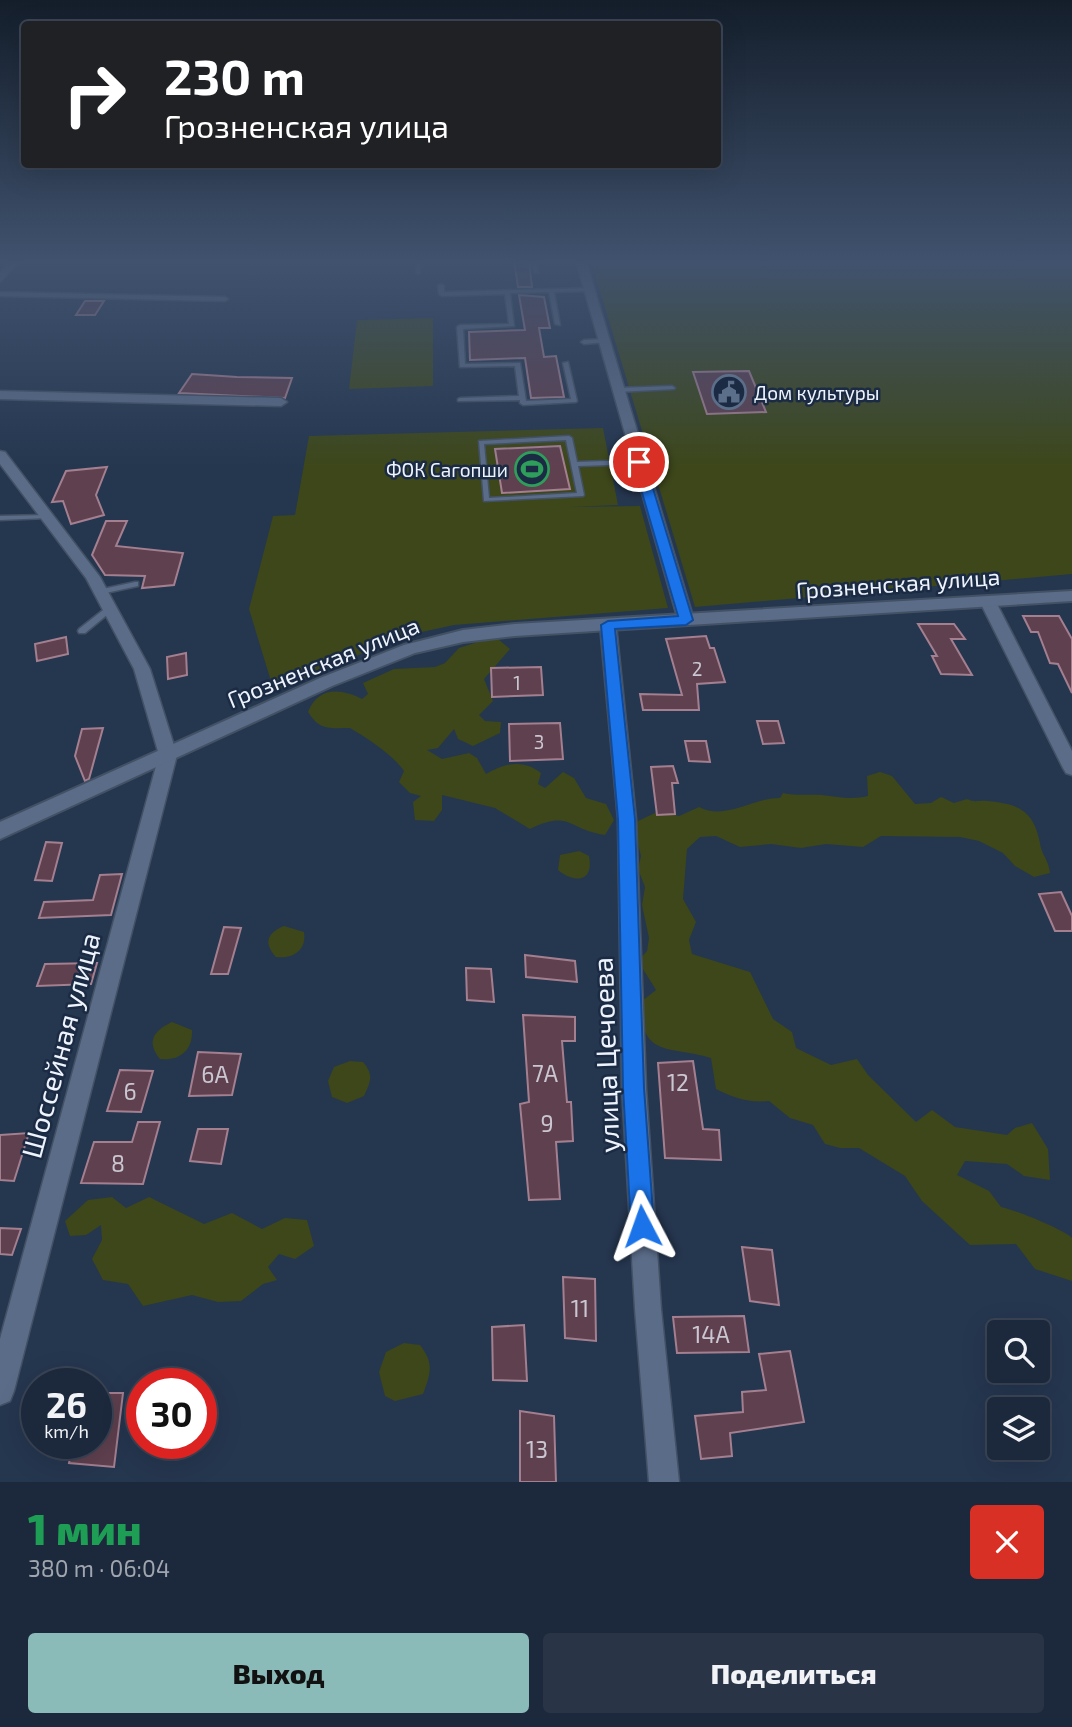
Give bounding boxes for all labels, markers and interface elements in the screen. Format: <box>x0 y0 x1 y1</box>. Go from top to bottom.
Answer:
text: 230 m <box>164 46 305 105</box>
icon: right <box>49 49 140 140</box>
text: Грозненская улица <box>164 106 449 144</box>
public building icon: Дом культуры <box>710 373 748 411</box>
place label: Дом культуры <box>754 381 880 405</box>
pin <box>609 432 669 492</box>
icon: arrive <box>620 443 658 481</box>
sports icon: ФОК Сагопши <box>513 450 551 488</box>
place label: ФОК Сагопши <box>386 458 508 481</box>
street label: Грозненская улица <box>795 562 1001 605</box>
street label: Грозненская улица <box>223 611 424 714</box>
house number: 2 <box>692 657 702 680</box>
house number: 1 <box>513 671 521 694</box>
house number: 3 <box>534 730 544 753</box>
street label: Шоссейная улица <box>14 929 106 1161</box>
street label: улица Цечоева <box>585 957 625 1153</box>
house number: 7А <box>532 1059 559 1087</box>
house number: 6А <box>201 1060 229 1088</box>
house number: 12 <box>667 1068 689 1096</box>
house number: 6 <box>123 1077 137 1105</box>
house number: 9 <box>540 1109 554 1137</box>
house number: 8 <box>111 1149 125 1177</box>
position arrow <box>605 1189 679 1263</box>
house number: 11 <box>571 1294 589 1322</box>
house number: 14А <box>692 1320 730 1348</box>
map controls <box>987 1320 1050 1460</box>
button: search <box>987 1320 1050 1383</box>
speed limit sign: 30 <box>126 1368 217 1459</box>
text: 26 <box>46 1383 87 1425</box>
button: layers <box>987 1397 1050 1460</box>
text: km/h <box>44 1420 89 1442</box>
house number: 13 <box>526 1435 548 1463</box>
text: 1 мин <box>28 1503 142 1553</box>
button: close <box>970 1505 1044 1579</box>
text: 380 m · 06:04 <box>28 1554 170 1582</box>
button: Выход <box>28 1633 529 1713</box>
button: Поделиться <box>543 1633 1044 1713</box>

